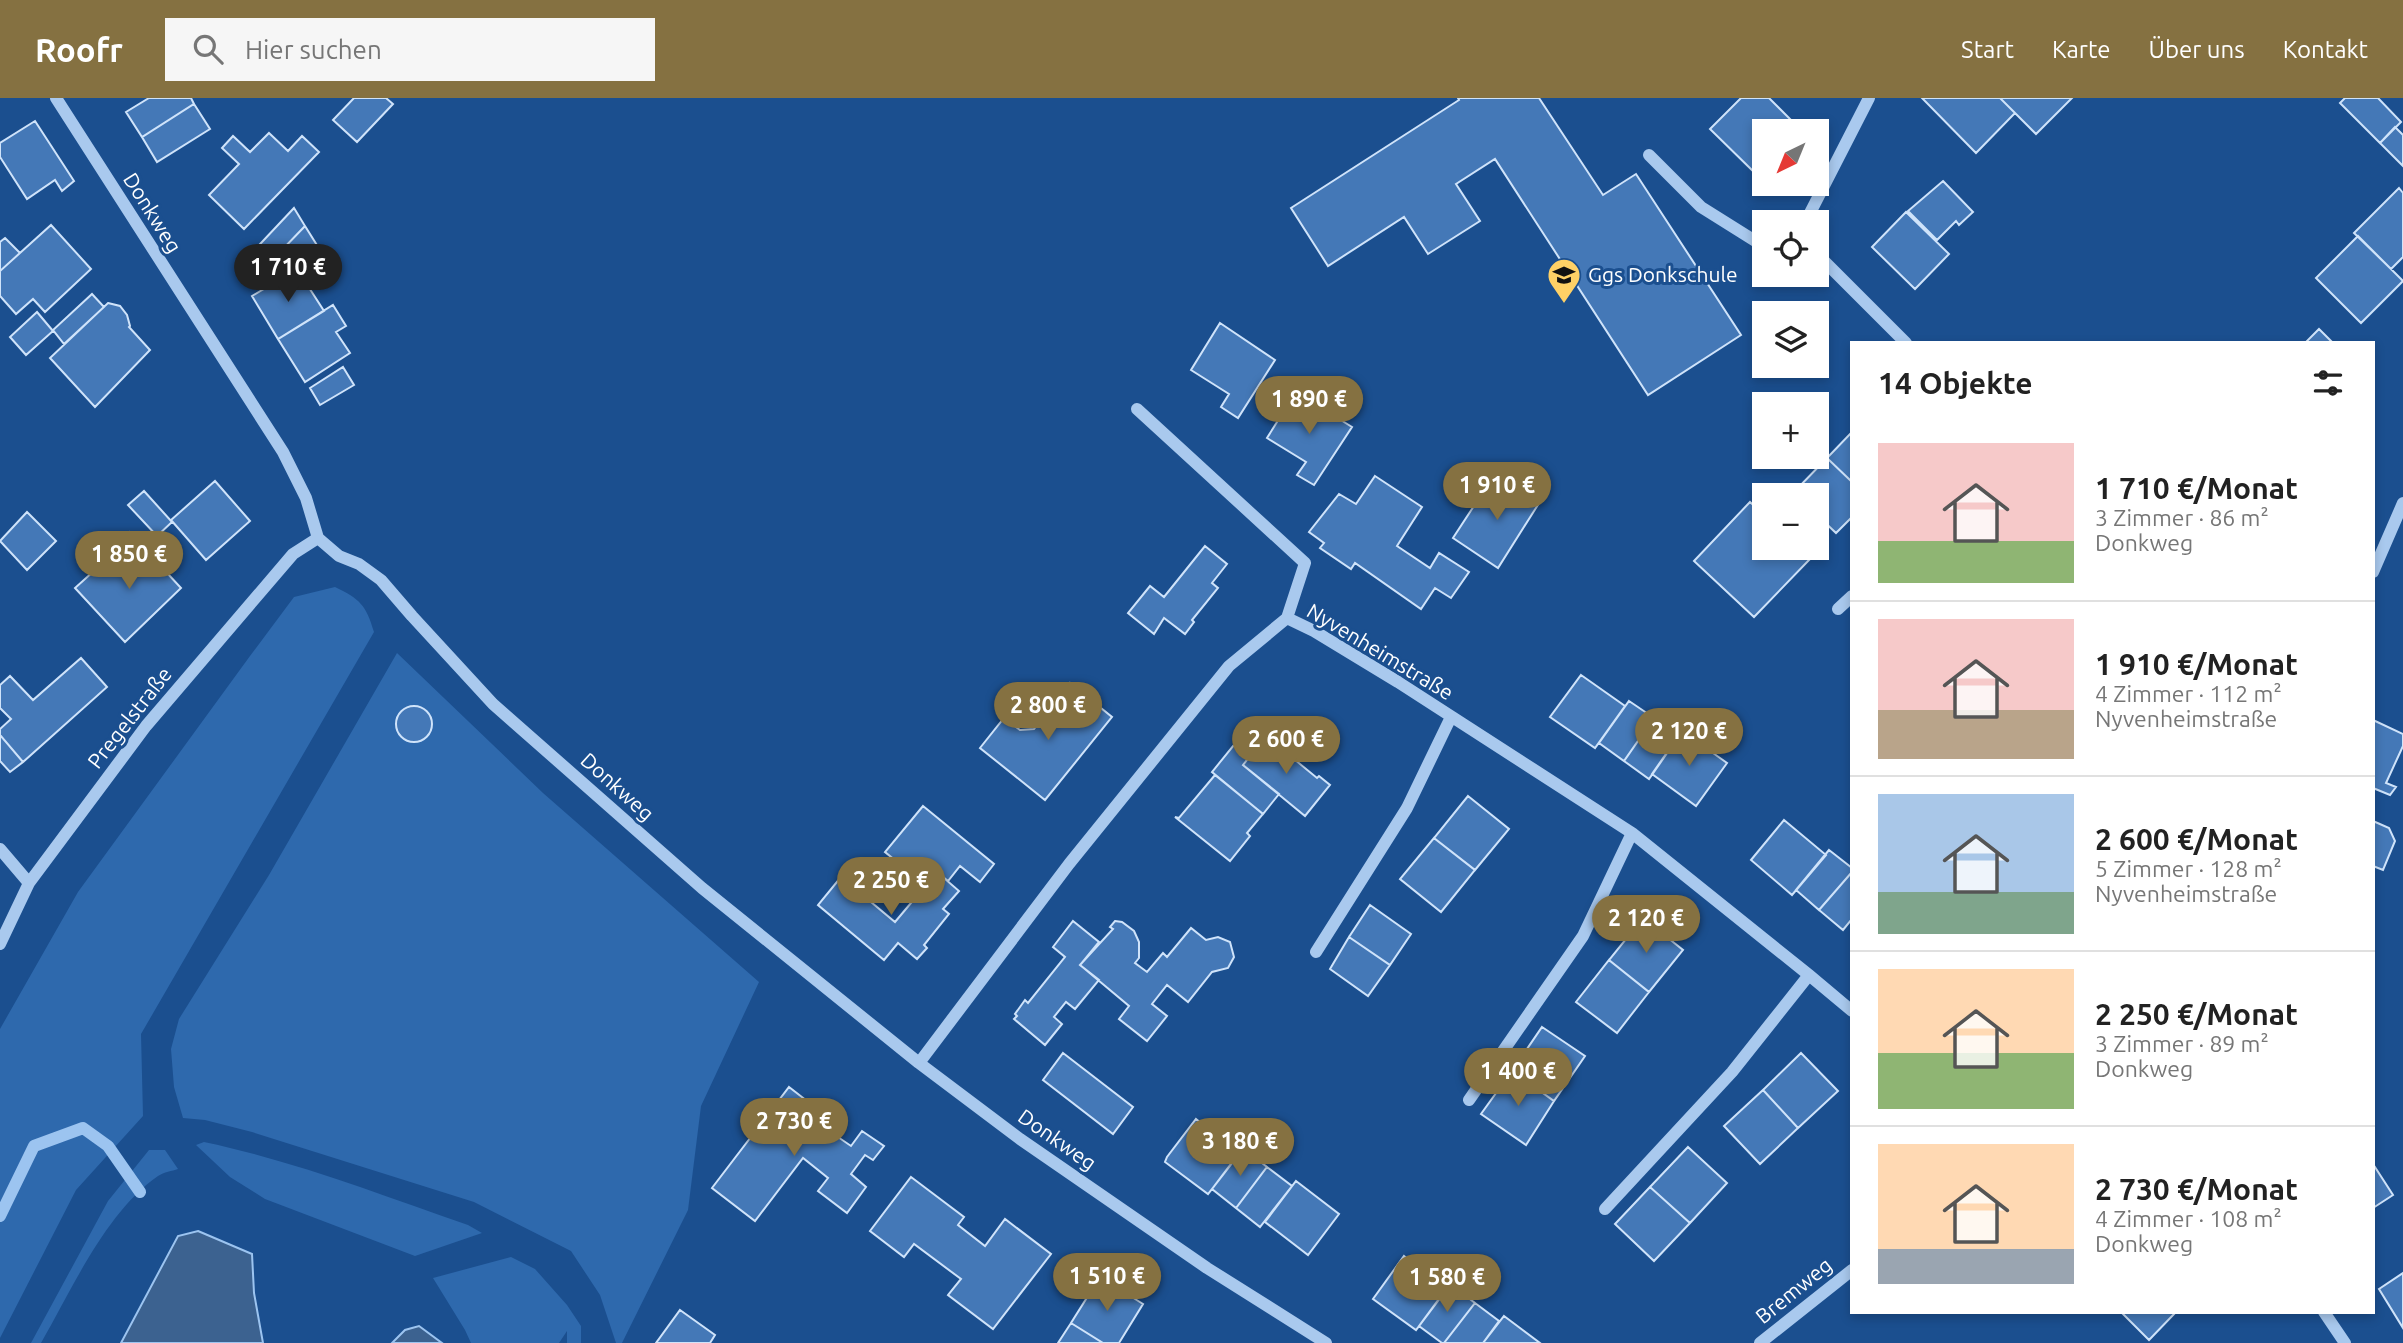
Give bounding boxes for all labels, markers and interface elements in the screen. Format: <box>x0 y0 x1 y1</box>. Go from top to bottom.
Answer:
search box <box>165 18 655 81</box>
icon: search <box>189 30 227 68</box>
text: Roofr <box>35 31 123 68</box>
text: Hier suchen <box>245 35 382 64</box>
text: Start <box>1961 36 2014 63</box>
text: Karte <box>2052 36 2111 63</box>
text: Über uns <box>2149 36 2245 63</box>
text: Kontakt <box>2283 36 2368 63</box>
north arrow <box>1752 119 1829 196</box>
map controls <box>1752 119 1829 560</box>
street label: Donkweg <box>119 168 187 257</box>
button: locate <box>1752 210 1829 287</box>
pin: 1 710 € <box>223 244 353 304</box>
text: 1 710 € <box>250 254 326 279</box>
school or university icon: Ggs Donkschule <box>1545 256 1583 305</box>
place label: Ggs Donkschule <box>1588 262 1738 286</box>
button: layers <box>1752 301 1829 378</box>
icon: filters <box>2309 364 2347 402</box>
text: 14 Objekte <box>1878 366 2033 400</box>
pin: 1 890 € <box>1244 376 1374 436</box>
text: 1 890 € <box>1271 386 1347 411</box>
button: + <box>1752 392 1829 469</box>
pin: 1 910 € <box>1432 462 1562 522</box>
icon: home <box>1934 471 2018 555</box>
text: 1 710 €/Monat <box>2095 471 2298 505</box>
text: 1 910 € <box>1459 472 1535 497</box>
button: − <box>1752 483 1829 560</box>
text: 3 Zimmer · 86 m² <box>2095 505 2269 530</box>
text: Donkweg <box>2095 530 2193 555</box>
pin: 1 850 € <box>64 532 194 591</box>
text: 1 850 € <box>91 541 167 566</box>
street label: Nyvenheimstraße <box>1303 598 1458 704</box>
icon: home <box>1934 647 2018 731</box>
text: 1 910 €/Monat <box>2095 647 2298 681</box>
street label: Pregelstraße <box>82 662 176 773</box>
text: 4 Zimmer · 112 m² <box>2095 681 2282 706</box>
pin: 2 800 € <box>983 682 1113 742</box>
text: 2 800 € <box>1010 692 1086 717</box>
text: Nyvenheimstraße <box>2095 706 2277 731</box>
pin: 2 120 € <box>1624 708 1754 768</box>
pin: 2 600 € <box>1221 716 1351 776</box>
text: 2 120 € <box>1651 718 1727 743</box>
text: 2 600 € <box>1248 726 1324 751</box>
street label: Donkweg <box>576 747 659 825</box>
icon: home <box>1934 822 2018 906</box>
text: 2 600 €/Monat <box>2095 822 2298 856</box>
text: 5 Zimmer · 128 m² <box>2095 856 2282 881</box>
pin: 2 250 € <box>826 858 956 917</box>
text: 2 250 € <box>853 867 929 892</box>
text: Nyvenheimstraße <box>2095 881 2277 906</box>
pin: 2 120 € <box>1581 896 1711 955</box>
text: 2 120 € <box>1608 905 1684 930</box>
icon: home <box>1934 997 2018 1081</box>
text: 2 250 €/Monat <box>2095 997 2298 1031</box>
text: 3 Zimmer · 89 m² <box>2095 1031 2269 1056</box>
pin: 1 400 € <box>1453 1048 1583 1108</box>
text: Donkweg <box>2095 1056 2193 1081</box>
text: 1 400 € <box>1480 1058 1556 1083</box>
pin: 2 730 € <box>729 1098 859 1158</box>
street label: Donkweg <box>1014 1104 1101 1175</box>
text: 2 730 € <box>756 1108 832 1133</box>
pin: 3 180 € <box>1175 1118 1305 1178</box>
text: 3 180 € <box>1202 1128 1278 1153</box>
icon: home <box>1934 1172 2018 1256</box>
text: 2 730 €/Monat <box>2095 1172 2298 1206</box>
text: 4 Zimmer · 108 m² <box>2095 1206 2282 1231</box>
text: Donkweg <box>2095 1231 2193 1256</box>
street label: Bremweg <box>1750 1252 1836 1328</box>
pin: 1 510 € <box>1042 1254 1172 1313</box>
pin: 1 580 € <box>1382 1254 1512 1314</box>
text: 1 510 € <box>1069 1263 1145 1288</box>
text: 1 580 € <box>1409 1264 1485 1289</box>

